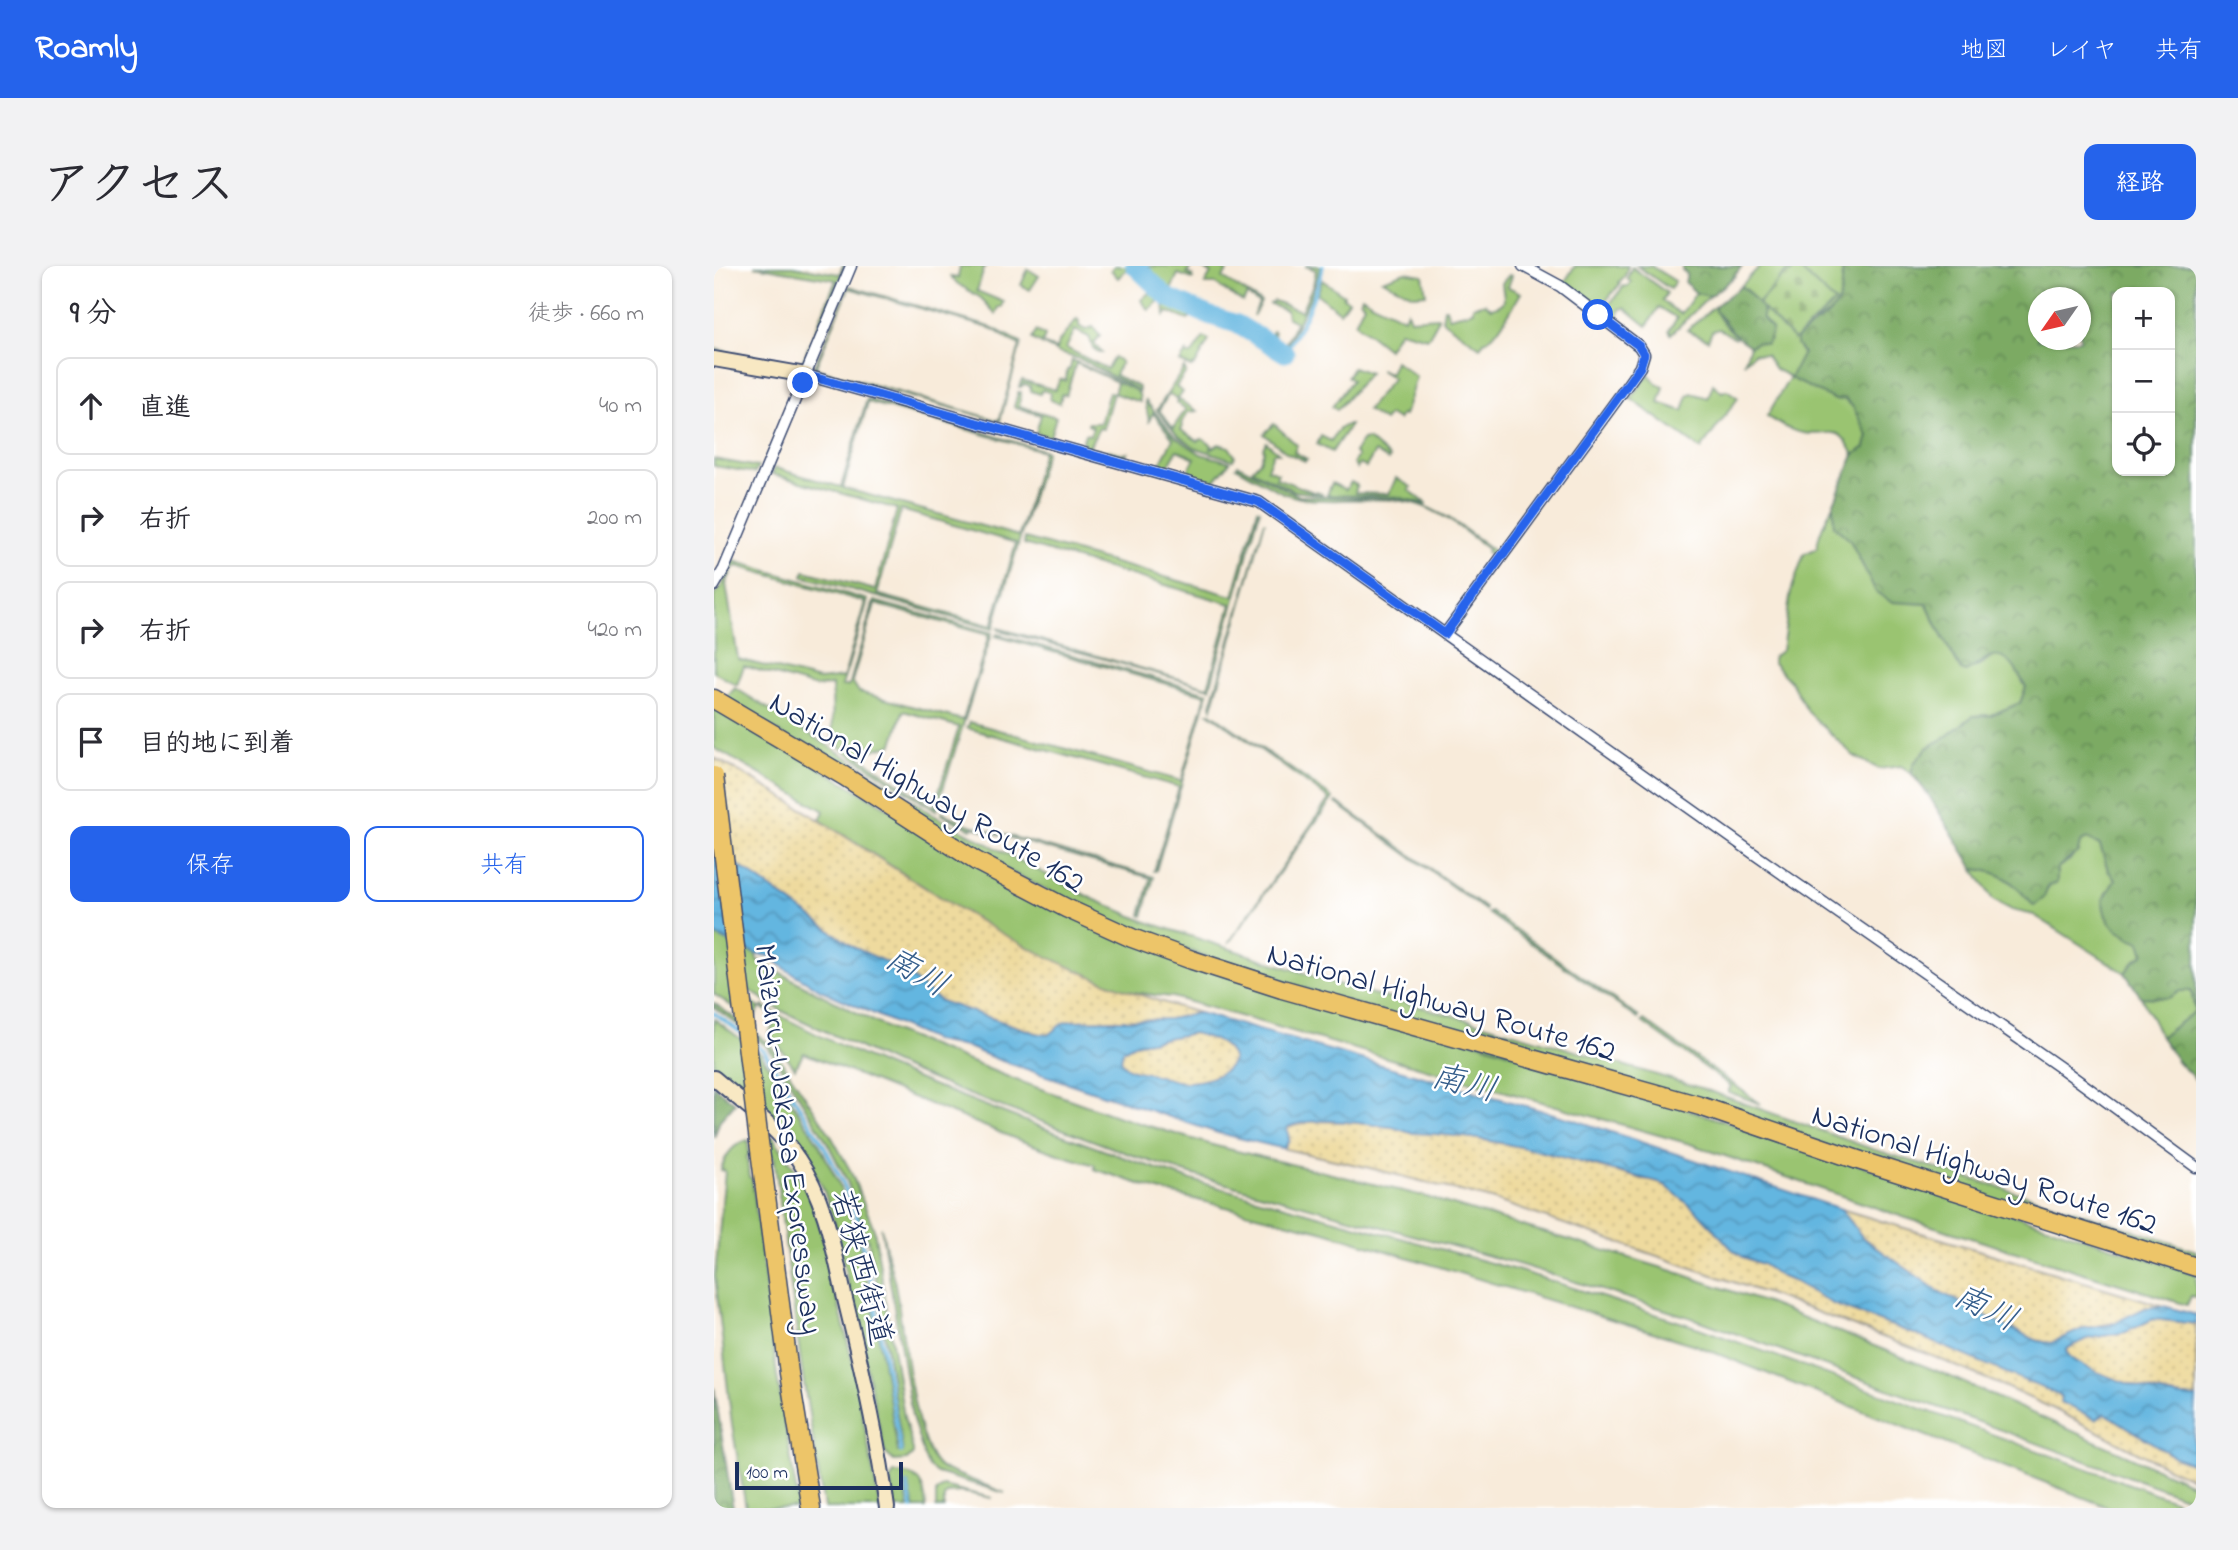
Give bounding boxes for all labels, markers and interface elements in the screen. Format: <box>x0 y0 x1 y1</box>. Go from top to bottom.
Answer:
text: Roamly <box>35 25 138 73</box>
text: 地図 <box>1960 34 2008 69</box>
text: レイヤ <box>2046 34 2117 69</box>
text: 共有 <box>2155 34 2203 69</box>
button: 経路 <box>2084 144 2196 220</box>
text: アクセス <box>42 151 235 223</box>
north arrow <box>2028 287 2091 350</box>
map controls <box>2112 287 2175 476</box>
button: + <box>2112 287 2175 350</box>
text: 9 分 <box>70 293 117 337</box>
text: 徒歩 · 660 m <box>528 298 644 331</box>
route start <box>1582 299 1613 330</box>
button: − <box>2112 350 2175 413</box>
route end <box>787 367 818 398</box>
icon: ahead <box>72 387 110 425</box>
text: 直進 <box>139 390 191 428</box>
text: 40 m <box>599 390 642 423</box>
button: locate <box>2112 413 2175 476</box>
icon: right <box>72 499 110 537</box>
text: 右折 <box>139 502 191 540</box>
text: 200 m <box>587 502 642 535</box>
icon: right <box>72 611 110 649</box>
text: 右折 <box>139 614 191 652</box>
text: 420 m <box>588 614 642 647</box>
street label: National Highway Route 162 <box>759 681 1093 907</box>
icon: arrive <box>72 723 110 761</box>
text: 目的地に到着 <box>139 726 295 764</box>
button: 保存 <box>70 826 350 902</box>
button: 共有 <box>364 826 644 902</box>
street label: National Highway Route 162 <box>1261 932 1621 1077</box>
water label: 南川 <box>875 936 957 1011</box>
street label: Maizuru-Wakasa Expressway <box>739 941 834 1337</box>
water label: 南川 <box>1426 1054 1502 1116</box>
street label: National Highway Route 162 <box>1805 1093 2163 1249</box>
street label: 若狭西街道 <box>816 1185 903 1351</box>
water label: 南川 <box>1945 1274 2025 1346</box>
scale bar <box>735 1459 903 1491</box>
text: 100 m <box>746 1460 788 1487</box>

